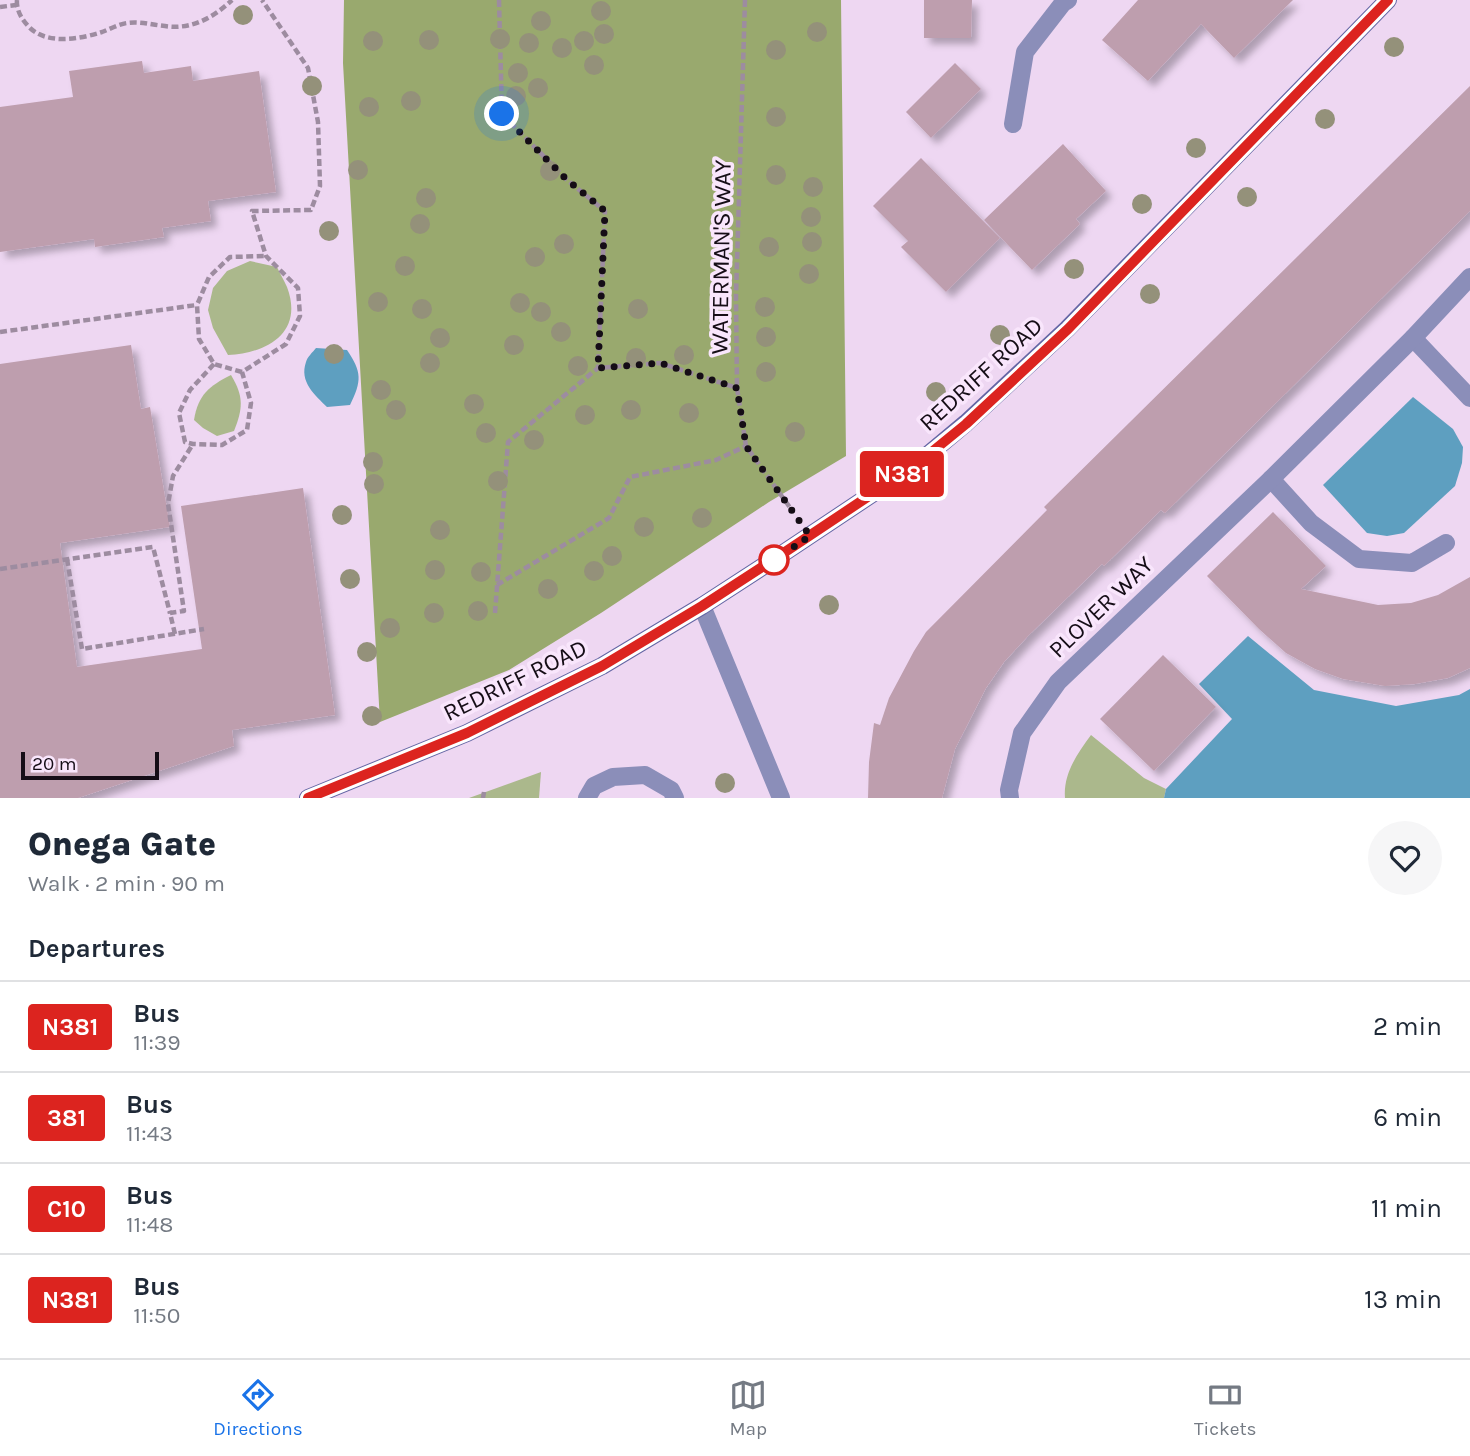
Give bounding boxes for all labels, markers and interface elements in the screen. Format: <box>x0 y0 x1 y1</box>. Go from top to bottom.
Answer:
your location <box>484 96 519 131</box>
street label: WATERMAN'S WAY <box>705 159 737 355</box>
street label: REDRIFF ROAD <box>914 311 1048 437</box>
line badge: N381 <box>853 451 951 497</box>
text: N381 <box>874 460 930 488</box>
unlabelled marker <box>759 545 789 575</box>
street label: PLOVER WAY <box>1043 550 1159 664</box>
street label: REDRIFF ROAD <box>439 633 591 727</box>
scale bar <box>21 749 159 781</box>
text: 20 m <box>32 753 77 775</box>
button: heart <box>1368 821 1442 895</box>
text: Onega Gate <box>28 825 216 863</box>
text: Walk · 2 min · 90 m <box>28 870 225 897</box>
text: Departures <box>28 933 165 964</box>
text: Bus <box>133 998 180 1029</box>
text: 2 min <box>1373 1011 1442 1042</box>
text: N381 <box>42 1013 98 1041</box>
text: 11:39 <box>133 1029 181 1056</box>
text: Bus <box>126 1089 173 1120</box>
text: 6 min <box>1373 1102 1442 1133</box>
text: 381 <box>47 1104 86 1132</box>
text: 11:43 <box>126 1120 173 1147</box>
text: Bus <box>126 1180 173 1211</box>
text: 11 min <box>1371 1193 1442 1224</box>
text: C10 <box>47 1195 86 1223</box>
text: 11:48 <box>126 1211 173 1238</box>
text: Bus <box>133 1271 180 1302</box>
text: 13 min <box>1364 1284 1442 1315</box>
text: N381 <box>42 1286 98 1314</box>
text: 11:50 <box>133 1302 180 1329</box>
tab: Directions <box>213 1376 303 1440</box>
tab: Map <box>729 1376 767 1440</box>
tab: Tickets <box>1194 1376 1257 1440</box>

